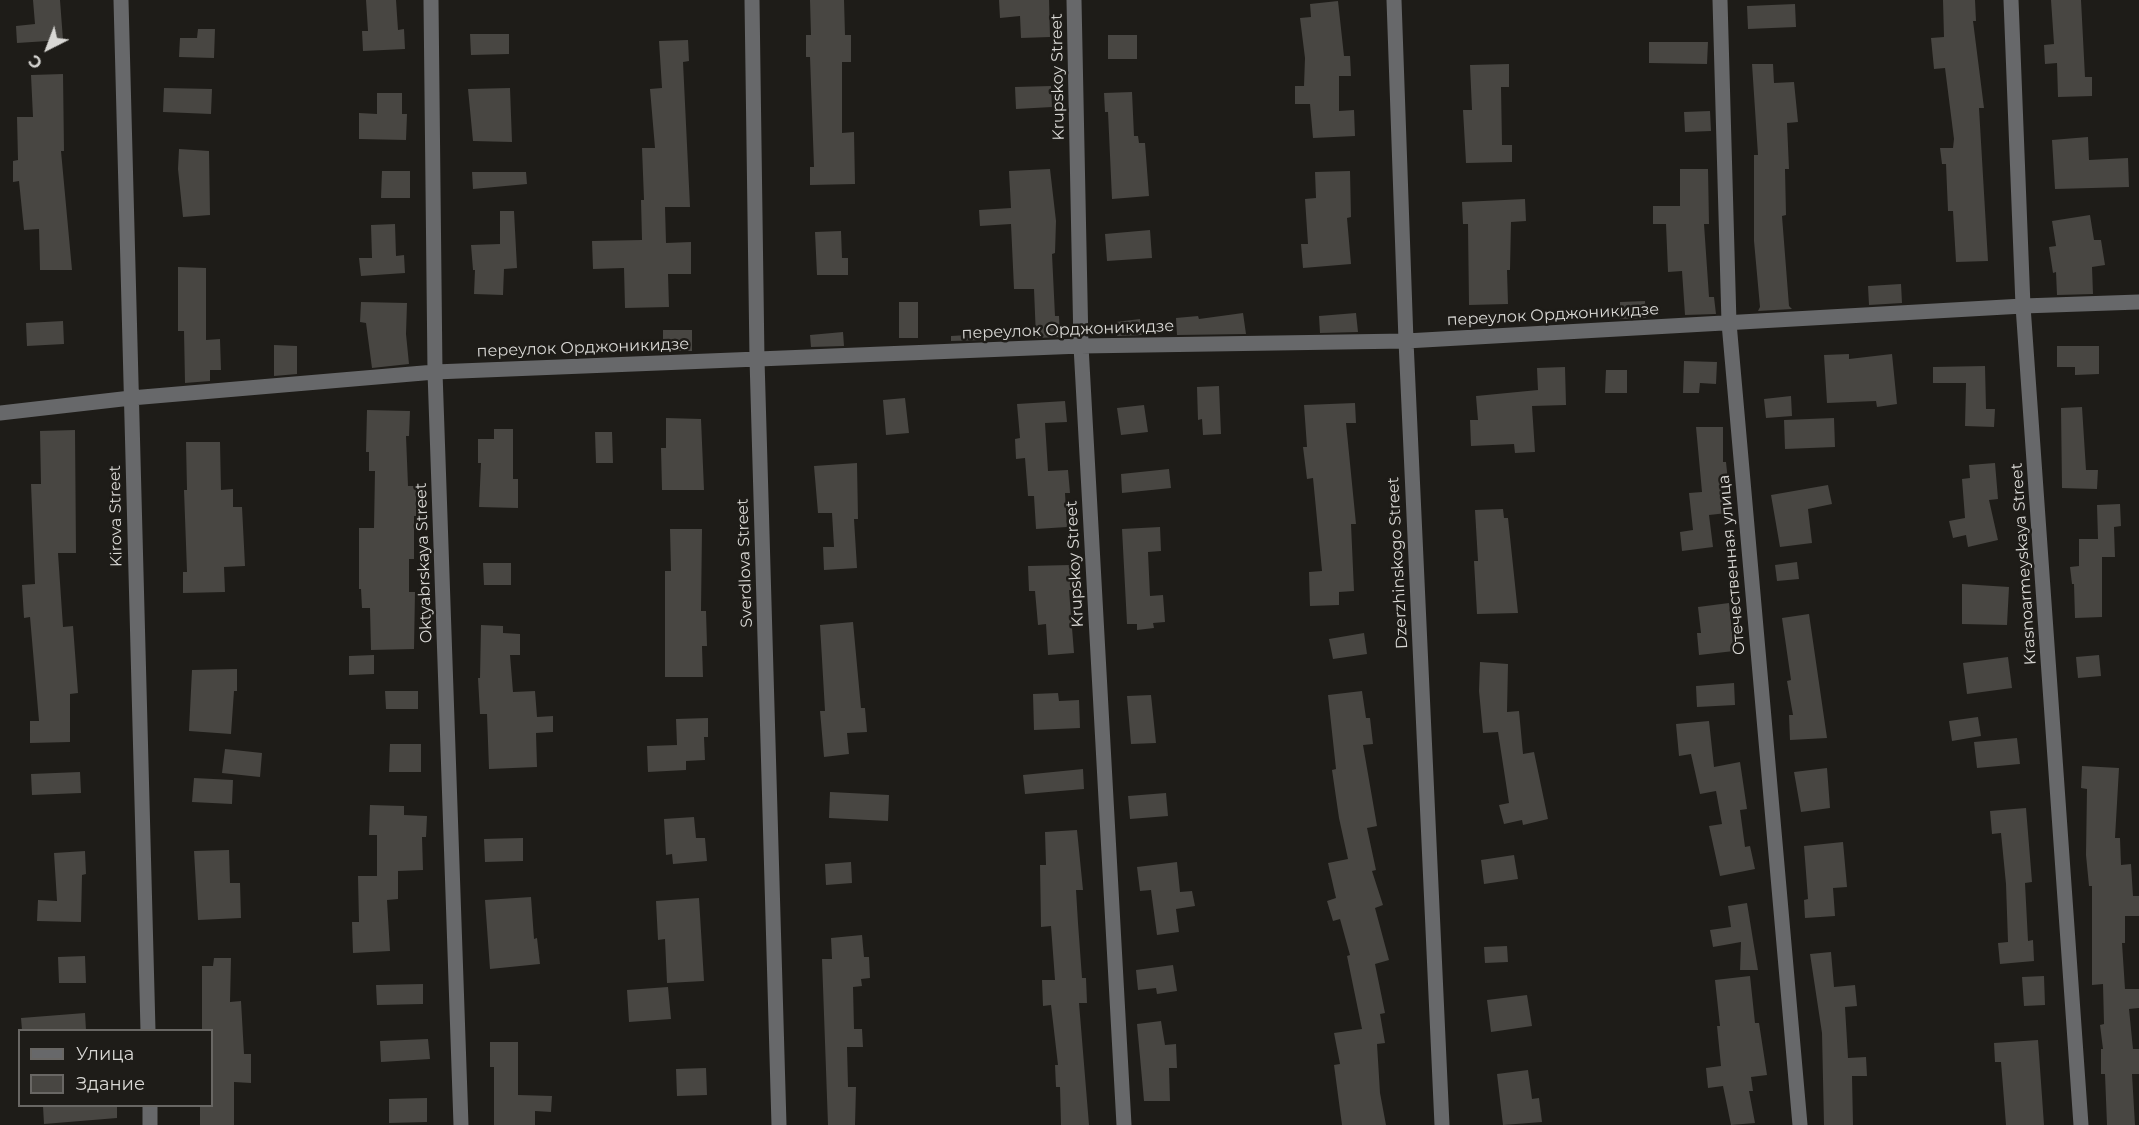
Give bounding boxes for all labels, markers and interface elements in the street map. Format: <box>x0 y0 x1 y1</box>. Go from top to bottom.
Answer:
street label: Krupskoy Street <box>1047 13 1069 141</box>
north arrow <box>18 18 78 78</box>
text: С <box>25 51 46 73</box>
street label: переулок Орджоникидзе <box>1446 300 1660 330</box>
street label: переулок Орджоникидзе <box>961 317 1175 343</box>
street label: переулок Орджоникидзе <box>476 335 690 361</box>
street label: Krasnoarmeyskaya Street <box>2007 462 2041 666</box>
street label: Kirova Street <box>106 465 126 567</box>
street label: Отечественная улица <box>1715 474 1749 656</box>
street label: Dzerzhinskogo Street <box>1384 477 1412 649</box>
street label: Oktyabrskaya Street <box>412 482 436 644</box>
street label: Sverdlova Street <box>733 498 757 628</box>
street label: Krupskoy Street <box>1062 500 1088 628</box>
legend <box>18 1029 213 1107</box>
text: Улица <box>76 1043 134 1065</box>
text: Здание <box>76 1073 145 1095</box>

